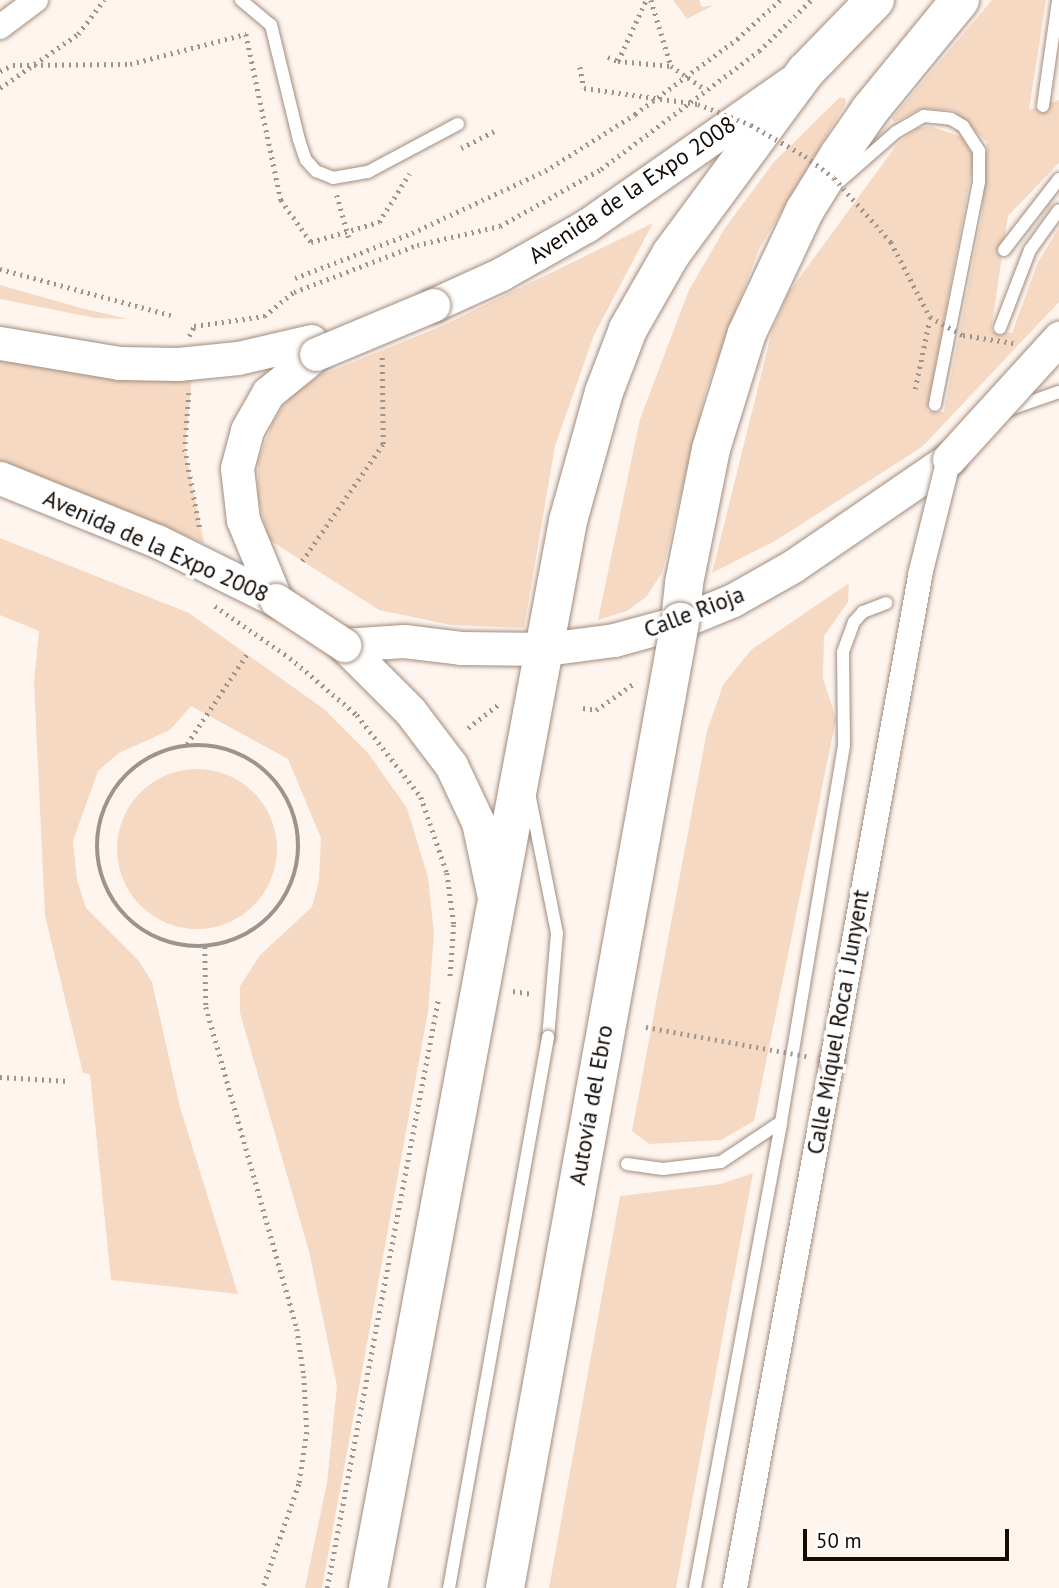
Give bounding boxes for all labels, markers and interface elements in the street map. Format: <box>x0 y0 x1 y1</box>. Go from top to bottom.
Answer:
street label: Avenida de la Expo 2008 <box>523 110 741 270</box>
street label: Avenida de la Expo 2008 <box>39 484 273 608</box>
street label: Calle Rioja <box>640 580 748 644</box>
street label: Calle Miquel Roca i Junyent <box>801 887 875 1157</box>
street label: Autovía del Ebro <box>563 1023 619 1187</box>
scale bar <box>807 1514 1014 1558</box>
text: 50 m <box>816 1527 862 1554</box>

